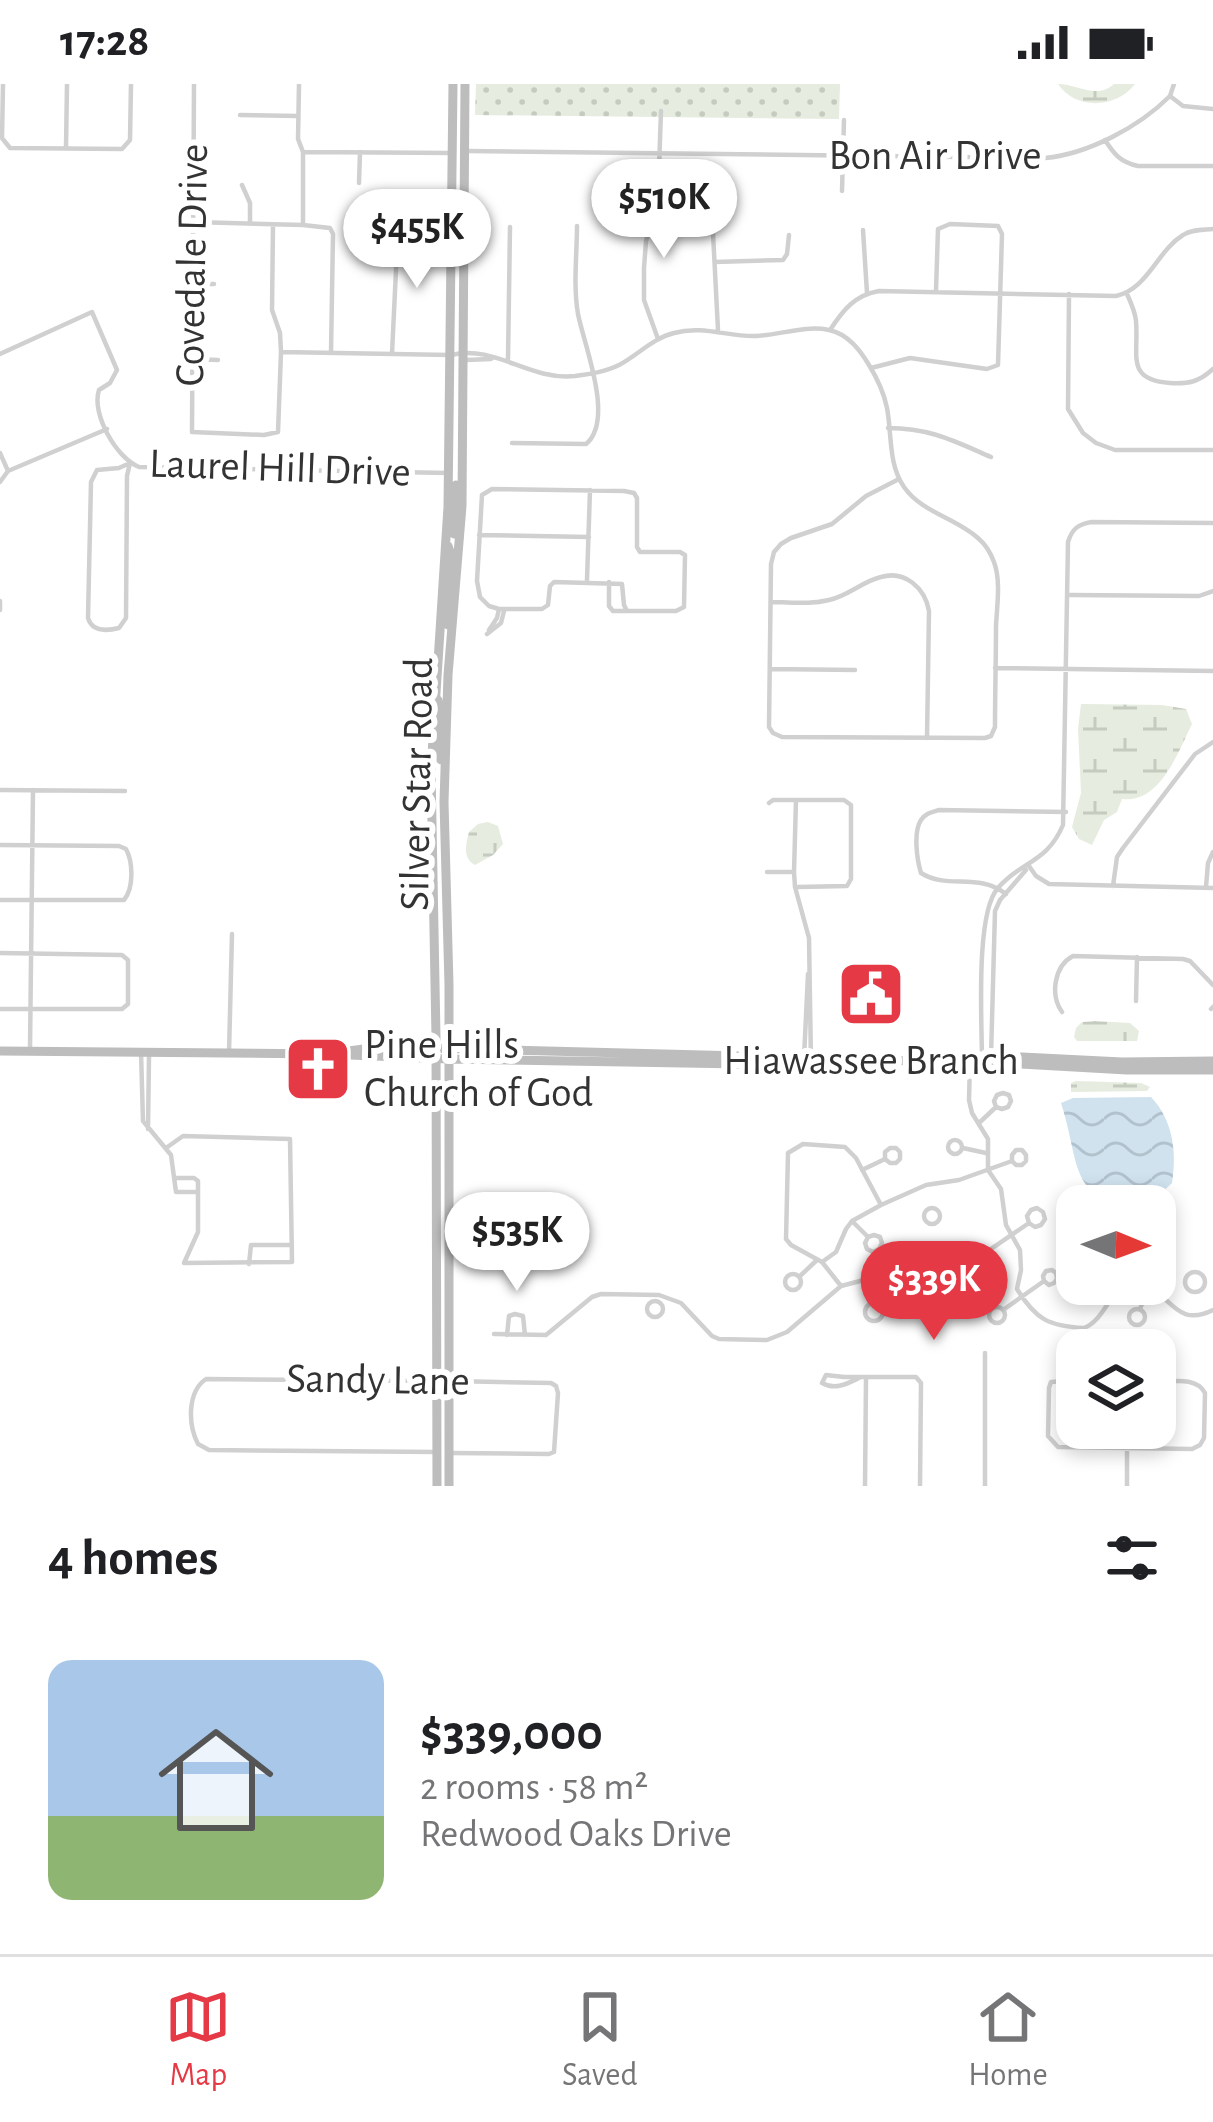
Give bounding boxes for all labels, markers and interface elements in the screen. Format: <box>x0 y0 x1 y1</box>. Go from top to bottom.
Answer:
text: 17:28 <box>60 19 149 64</box>
street label: Bon Air Drive <box>828 135 1042 177</box>
street label: Covedale Drive <box>169 143 215 387</box>
pin: $510K <box>580 159 748 261</box>
text: $510K <box>618 178 710 217</box>
pin: $455K <box>333 189 501 291</box>
text: $455K <box>370 208 464 247</box>
street label: Laurel Hill Drive <box>148 442 412 494</box>
street label: Silver Star Road <box>394 657 440 911</box>
public building icon: Hiawassee Branch <box>836 959 906 1029</box>
place label: Pine Hills Church of God <box>364 1024 593 1114</box>
church icon: Pine Hills Church of God <box>283 1034 353 1104</box>
place label: Hiawassee Branch <box>723 1040 1019 1082</box>
north arrow <box>1056 1185 1176 1305</box>
map controls <box>1056 1185 1176 1449</box>
pin: $535K <box>433 1192 601 1294</box>
text: $535K <box>472 1211 562 1250</box>
pin: $339K <box>850 1241 1018 1343</box>
text: $339K <box>888 1260 980 1299</box>
button: layers <box>1056 1329 1176 1449</box>
street label: Sandy Lane <box>286 1357 470 1403</box>
icon: filters <box>1099 1525 1165 1591</box>
text: 4 homes <box>48 1533 218 1584</box>
icon: home <box>144 1708 288 1852</box>
text: $339,000 <box>420 1708 603 1759</box>
text: 2 rooms · 58 m² <box>420 1768 648 1807</box>
text: Redwood Oaks Drive <box>420 1815 732 1854</box>
tab: Map <box>165 1984 231 2096</box>
tab: Saved <box>562 1984 638 2096</box>
tab: Home <box>968 1984 1048 2096</box>

